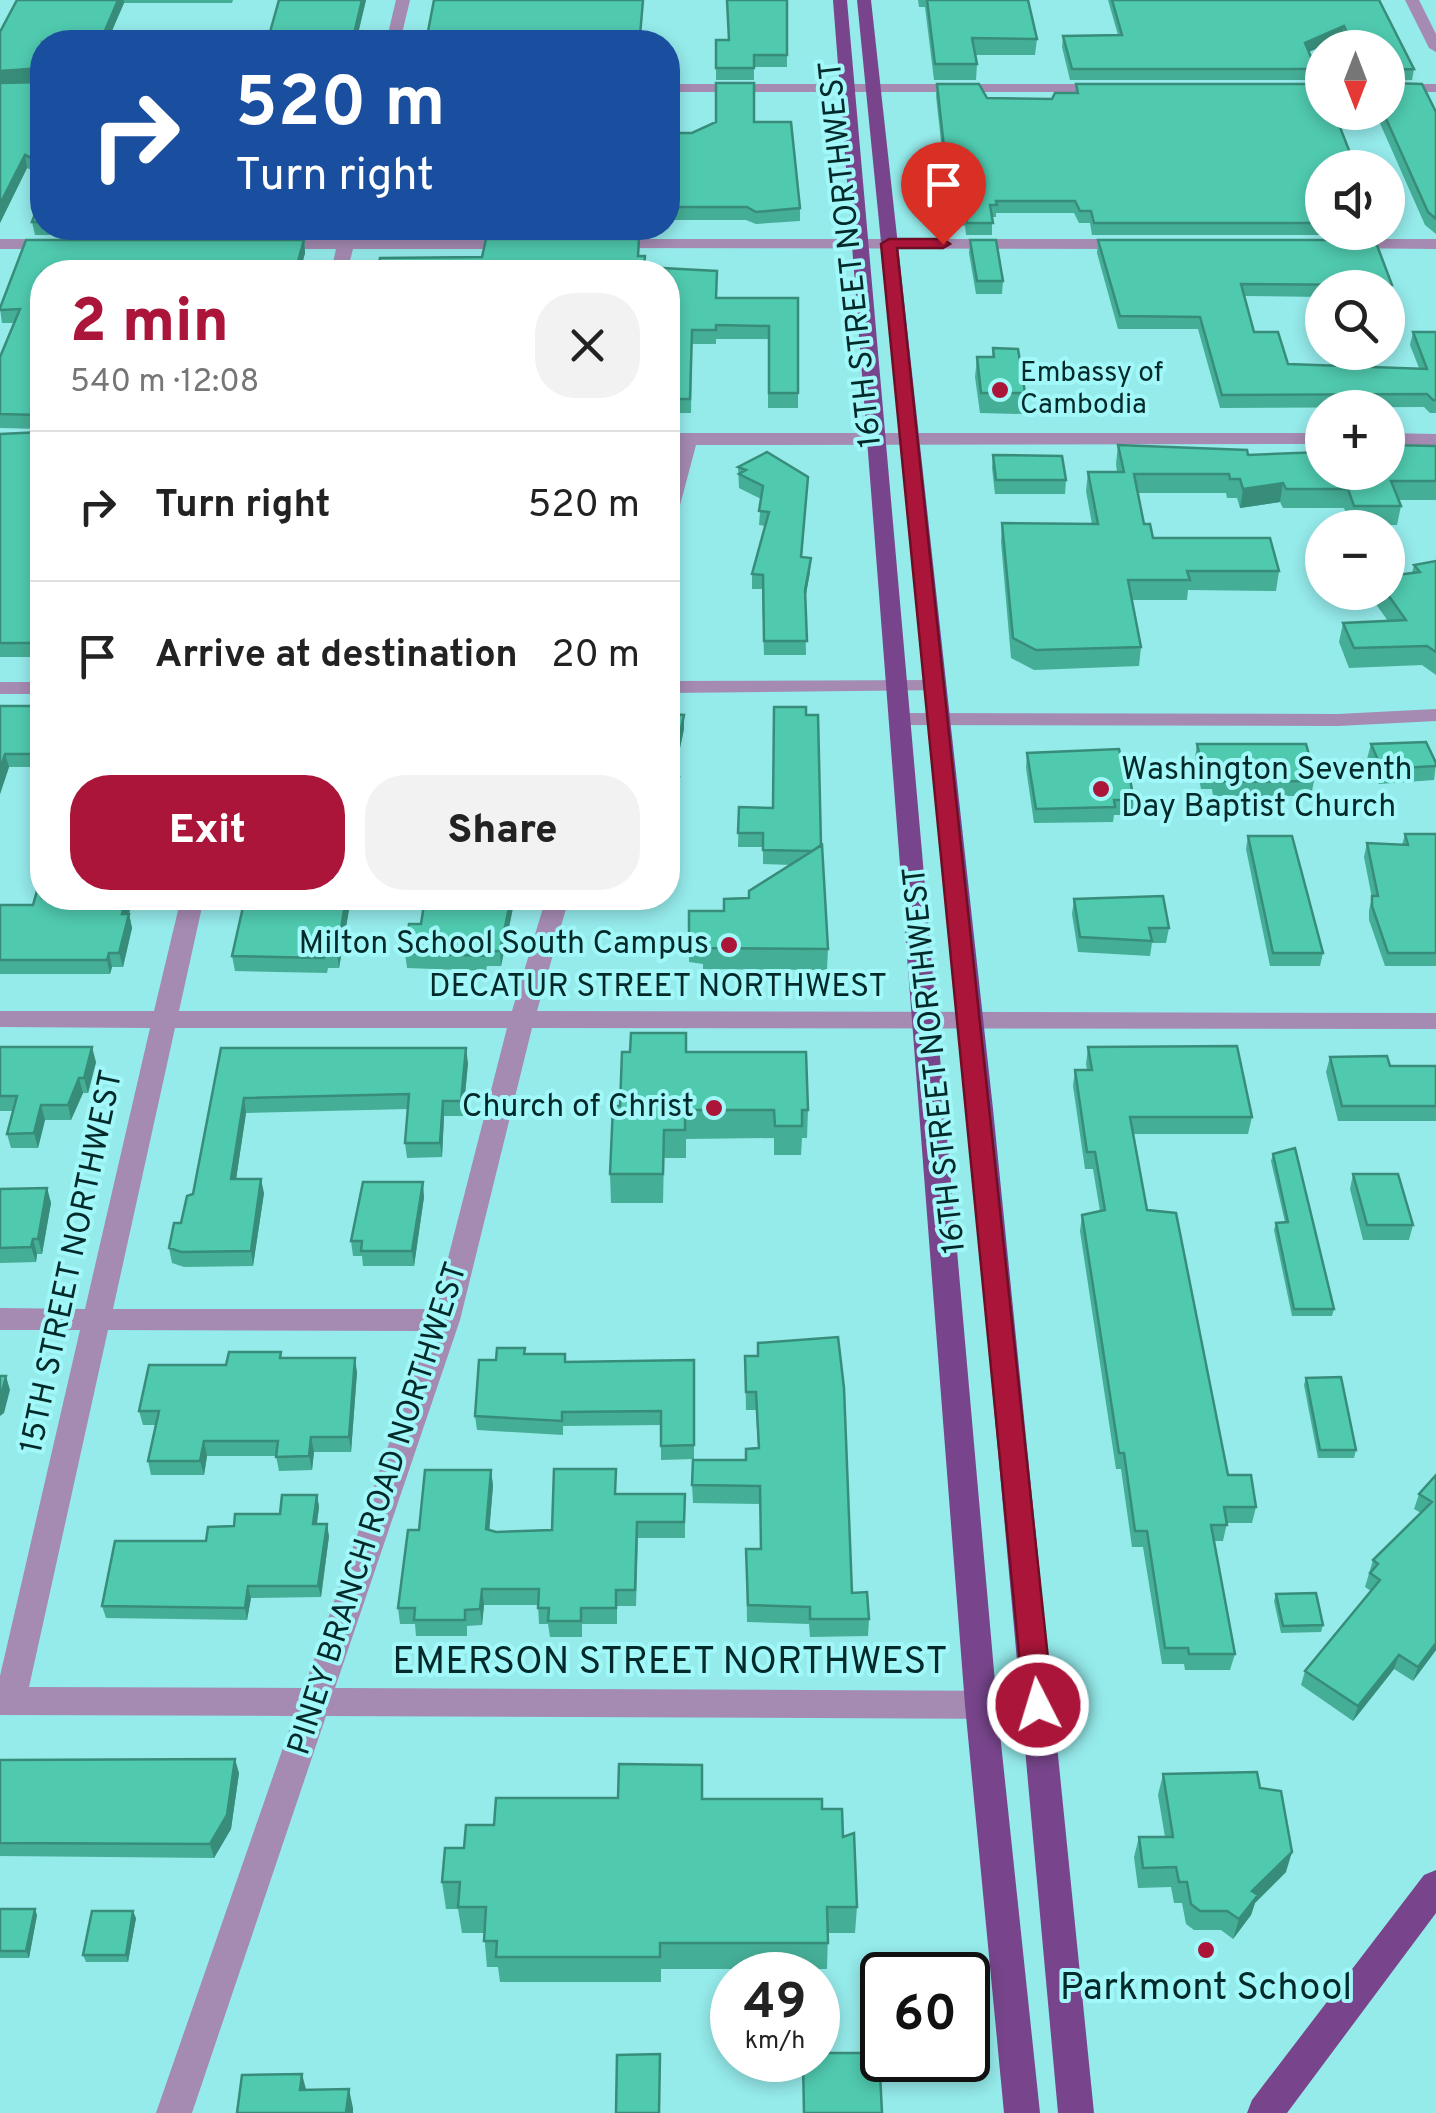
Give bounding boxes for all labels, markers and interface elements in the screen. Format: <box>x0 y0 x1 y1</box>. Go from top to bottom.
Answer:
north arrow <box>1305 30 1405 130</box>
map controls <box>1305 30 1405 610</box>
street label: 16TH STREET NORTHWEST <box>812 59 892 449</box>
text: 520 m <box>235 62 445 151</box>
icon: right <box>70 70 200 200</box>
pin <box>901 142 986 245</box>
text: Turn right <box>235 149 434 206</box>
button: sound <box>1305 150 1405 250</box>
icon: arrive <box>916 157 971 212</box>
button: search <box>1305 270 1405 370</box>
text: 2 min <box>70 287 229 363</box>
button: close <box>535 293 640 398</box>
place label: Embassy of Cambodia <box>1020 356 1163 424</box>
text: 540 m · 12:08 <box>70 363 259 403</box>
marker: Embassy of Cambodia <box>989 379 1011 401</box>
button: + <box>1305 390 1405 490</box>
icon: right <box>70 479 125 534</box>
text: Turn right <box>155 482 330 531</box>
text: 520 m <box>528 482 640 531</box>
button: − <box>1305 510 1405 610</box>
icon: arrive <box>70 629 125 684</box>
text: Arrive at destination <box>155 632 518 681</box>
text: 20 m <box>551 632 640 681</box>
place label: Washington Seventh Day Baptist Church <box>1121 751 1413 828</box>
button: Exit <box>70 775 345 890</box>
button: Share <box>365 775 640 890</box>
marker: Washington Seventh Day Baptist Church <box>1090 778 1112 800</box>
street label: 16TH STREET NORTHWEST <box>896 865 976 1255</box>
place label: Milton School South Campus <box>299 925 709 965</box>
marker: Milton School South Campus <box>718 934 740 956</box>
street label: DECATUR STREET NORTHWEST <box>429 968 887 1008</box>
street label: 15TH STREET NORTHWEST <box>13 1067 133 1457</box>
place label: Church of Christ <box>462 1088 694 1128</box>
marker: Church of Christ <box>703 1097 725 1119</box>
street label: PINEY BRANCH ROAD NORTHWEST <box>280 1258 478 1760</box>
street label: EMERSON STREET NORTHWEST <box>392 1639 948 1688</box>
position arrow <box>986 1653 1090 1757</box>
marker: Parkmont School <box>1195 1939 1217 1961</box>
speed limit sign: 60 <box>860 1952 990 2082</box>
place label: Parkmont School <box>1060 1965 1352 2014</box>
text: 49 <box>744 1973 806 2036</box>
text: km/h <box>745 2026 805 2058</box>

